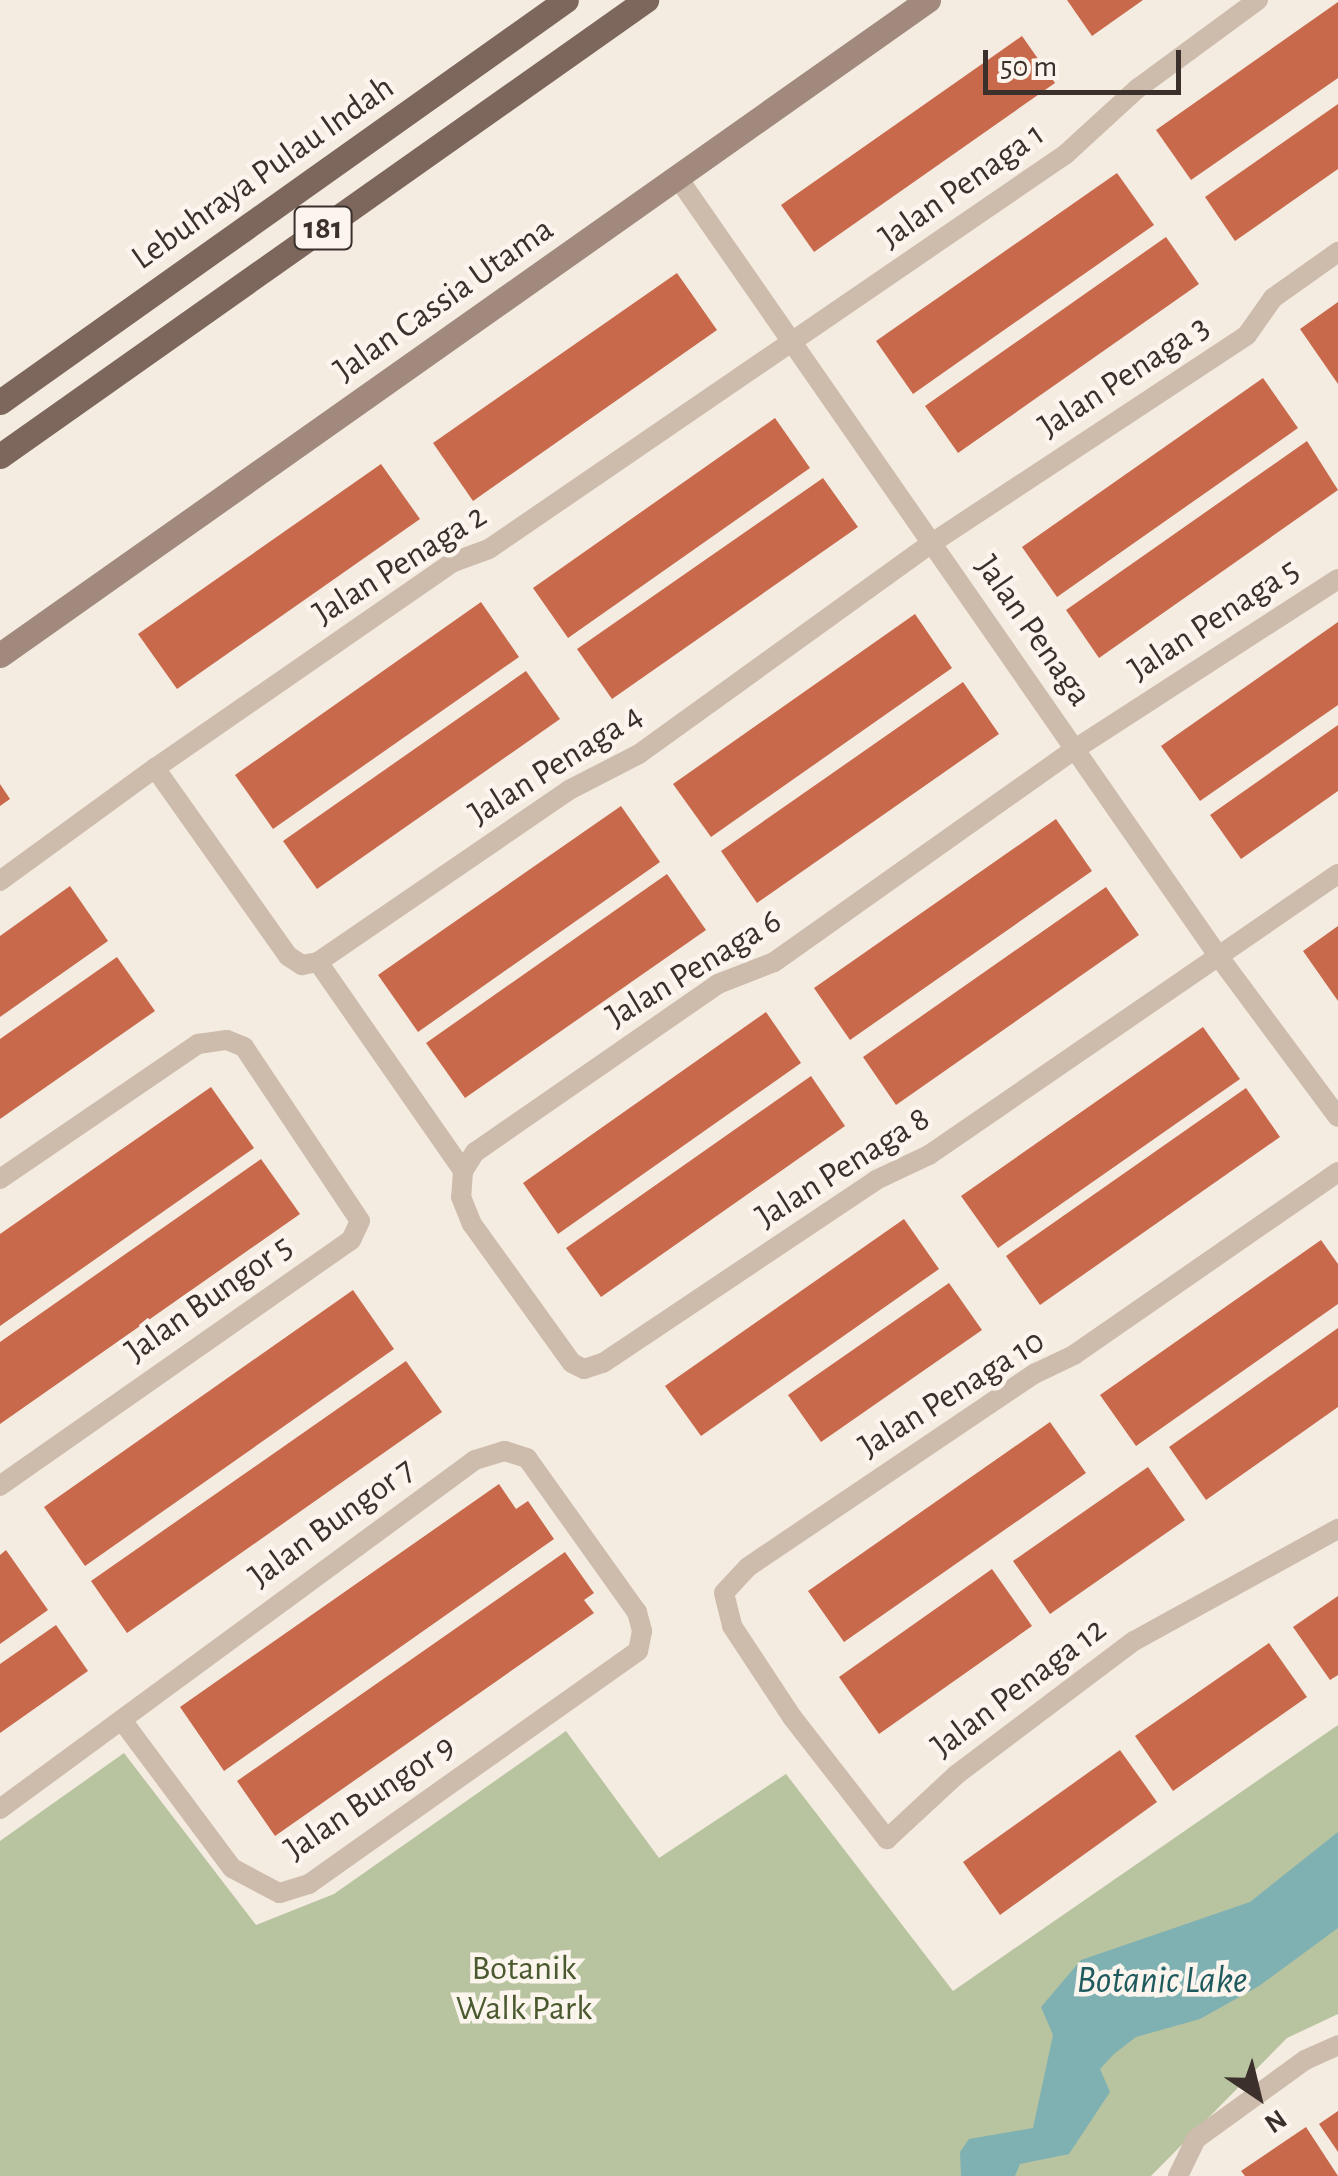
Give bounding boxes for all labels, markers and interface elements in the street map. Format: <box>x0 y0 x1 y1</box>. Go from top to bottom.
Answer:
scale bar <box>988 30 1186 92</box>
text: 50 m <box>1000 52 1057 82</box>
street label: Lebuhraya Pulau Indah <box>124 67 402 279</box>
street label: Jalan Penaga 1 <box>871 114 1053 258</box>
road number: 181 <box>293 201 353 255</box>
street label: Jalan Cassia Utama <box>326 209 562 391</box>
street label: Jalan Penaga 3 <box>1031 306 1217 448</box>
street label: Jalan Penaga 2 <box>306 495 494 635</box>
street label: Jalan Penaga <box>966 547 1100 715</box>
street label: Jalan Penaga 5 <box>1121 549 1307 691</box>
street label: Jalan Penaga 4 <box>461 695 651 835</box>
street label: Jalan Penaga 6 <box>599 900 789 1038</box>
street label: Jalan Penaga 8 <box>748 1098 938 1238</box>
street label: Jalan Bungor 5 <box>117 1226 301 1372</box>
street label: Jalan Penaga 10 <box>852 1320 1052 1468</box>
street label: Jalan Bungor 7 <box>241 1449 423 1597</box>
street label: Jalan Penaga 12 <box>923 1609 1115 1767</box>
street label: Jalan Bungor 9 <box>277 1726 463 1870</box>
park label: Botanik Walk Park <box>456 1948 592 2030</box>
water label: Botanic Lake <box>1077 1959 1247 2005</box>
north arrow <box>1208 2046 1308 2146</box>
text: N <box>1259 2104 1291 2138</box>

